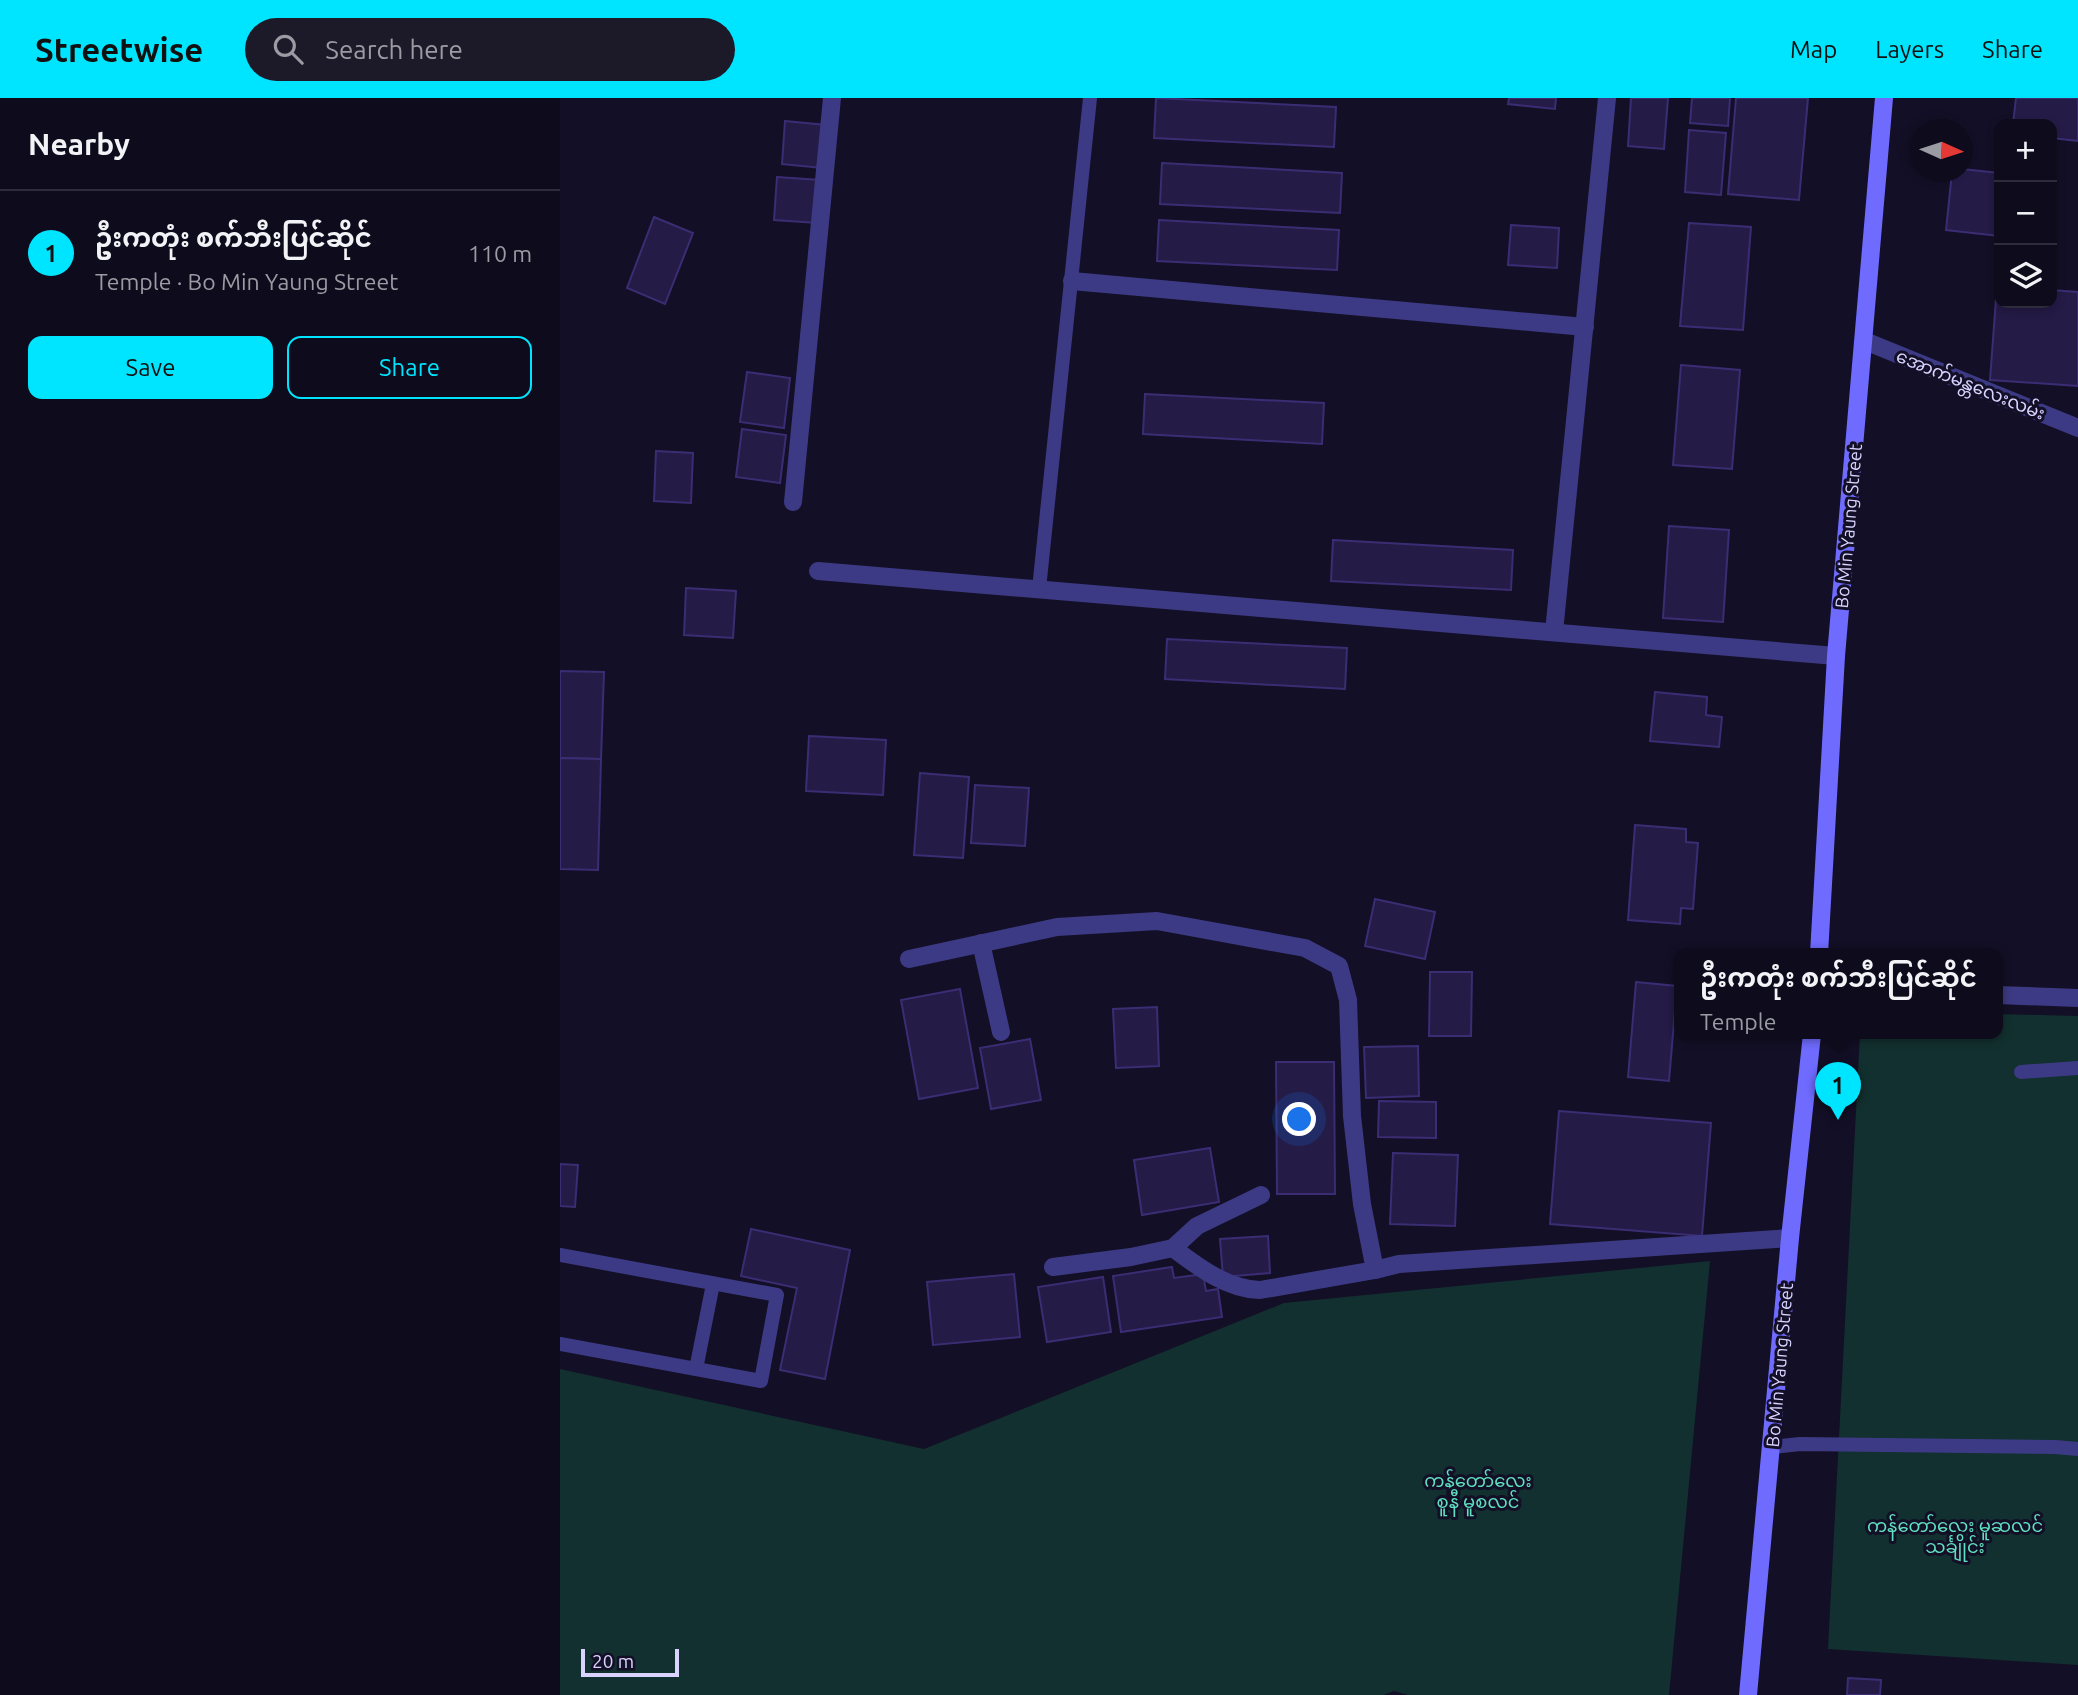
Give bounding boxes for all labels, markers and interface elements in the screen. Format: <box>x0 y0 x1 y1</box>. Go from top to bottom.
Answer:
search box <box>245 18 735 81</box>
icon: search <box>269 30 307 68</box>
text: Streetwise <box>35 31 203 68</box>
text: Search here <box>325 35 463 64</box>
text: Map <box>1790 36 1837 63</box>
text: Layers <box>1875 36 1944 63</box>
text: Share <box>1982 36 2043 63</box>
north arrow <box>1910 119 1973 182</box>
map controls <box>1994 119 2057 308</box>
button: + <box>1994 119 2057 182</box>
text: Nearby <box>28 127 130 161</box>
button: − <box>1994 182 2057 245</box>
text: ဦးကတုံး စက်ဘီးပြင်ဆိုင် <box>95 223 372 252</box>
text: 1 <box>45 241 57 266</box>
text: 110 m <box>468 241 532 266</box>
button: layers <box>1994 245 2057 308</box>
text: Temple · Bo Min Yaung Street <box>95 269 398 294</box>
button: Save <box>28 336 273 399</box>
button: Share <box>287 336 532 399</box>
street label: အောက်မန္တလေးလမ်း <box>1891 343 2049 429</box>
street label: Bo Min Yaung Street <box>1831 443 1865 609</box>
popup <box>1674 948 2003 1039</box>
text: ဦးကတုံး စက်ဘီးပြင်ဆိုင် <box>1700 963 1977 992</box>
text: Temple <box>1700 1009 1776 1034</box>
pin: 1 <box>1815 1062 1861 1120</box>
your location <box>1282 1102 1316 1136</box>
street label: Bo Min Yaung Street <box>1762 1282 1796 1448</box>
park label: ကန်တော်လေး စူနီ မူစလင် <box>1424 1468 1532 1517</box>
park label: ကန်တော်လေး မူဆလင် သင်္ချိုင်း <box>1867 1513 2043 1562</box>
scale bar <box>581 1646 679 1678</box>
text: 20 m <box>592 1650 634 1672</box>

